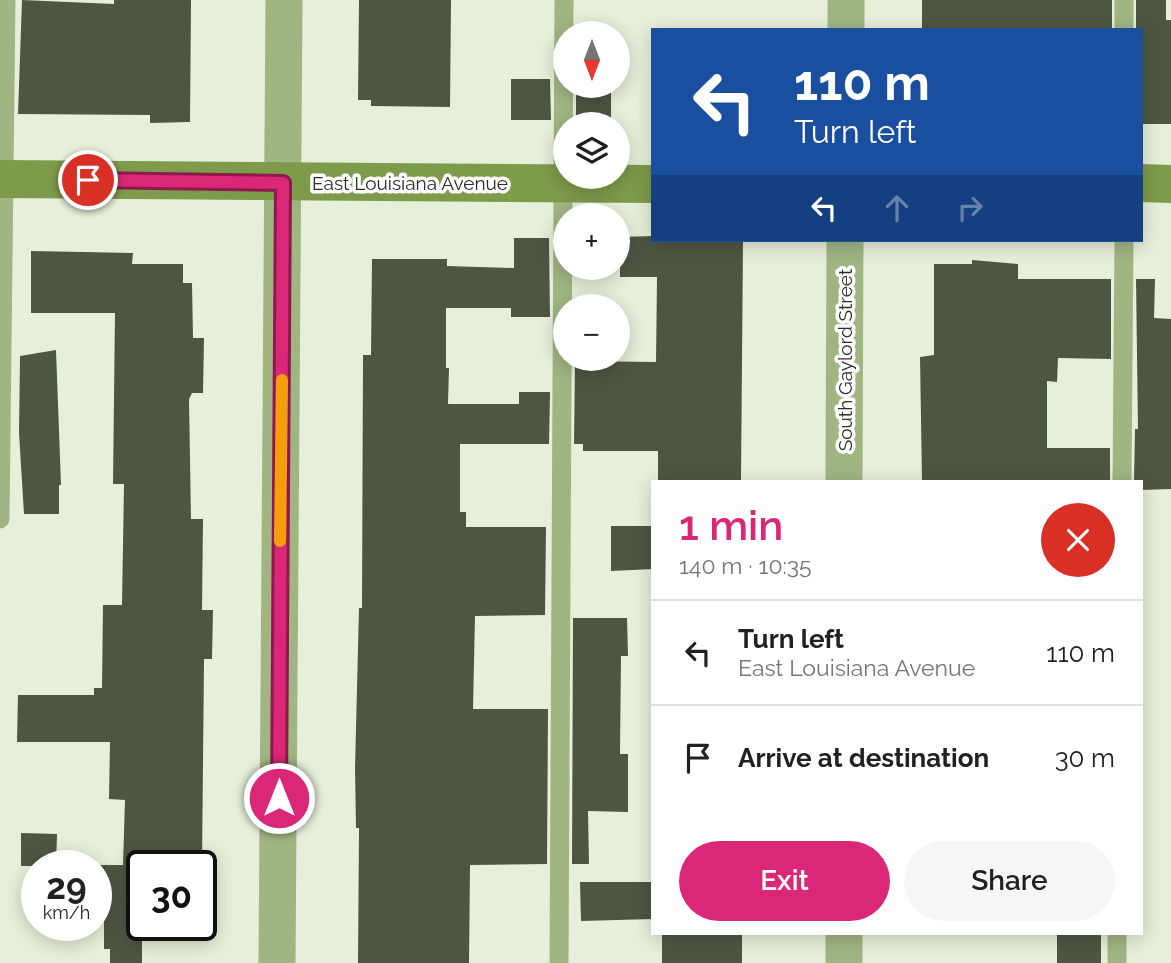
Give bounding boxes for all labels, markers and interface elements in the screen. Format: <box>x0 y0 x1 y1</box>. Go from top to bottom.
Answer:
north arrow <box>553 21 630 98</box>
map controls <box>553 21 630 371</box>
text: 110 m <box>794 54 930 111</box>
icon: left <box>679 56 770 147</box>
button: layers <box>553 112 630 189</box>
text: Turn left <box>794 113 916 150</box>
pin <box>58 150 118 210</box>
icon: arrive <box>69 161 107 199</box>
street label: East Louisiana Avenue <box>312 172 508 194</box>
icon: left <box>805 189 843 227</box>
icon: ahead <box>878 189 916 227</box>
icon: right <box>951 189 989 227</box>
button: + <box>553 203 630 280</box>
street label: South Gaylord Street <box>834 268 856 451</box>
button: − <box>553 294 630 371</box>
text: 1 min <box>679 501 783 550</box>
button: close <box>1041 503 1115 577</box>
text: 140 m · 10:35 <box>679 552 812 579</box>
text: Turn left <box>738 624 844 654</box>
icon: left <box>679 634 717 672</box>
text: 110 m <box>1046 638 1115 668</box>
text: East Louisiana Avenue <box>738 654 975 681</box>
icon: arrive <box>679 739 717 777</box>
text: Arrive at destination <box>738 743 989 773</box>
text: 30 m <box>1055 743 1115 773</box>
position arrow <box>242 761 316 835</box>
button: Exit <box>679 841 890 921</box>
button: Share <box>904 841 1115 921</box>
speed limit sign: 30 <box>126 850 217 941</box>
text: 29 <box>46 866 87 907</box>
text: km/h <box>43 902 90 923</box>

